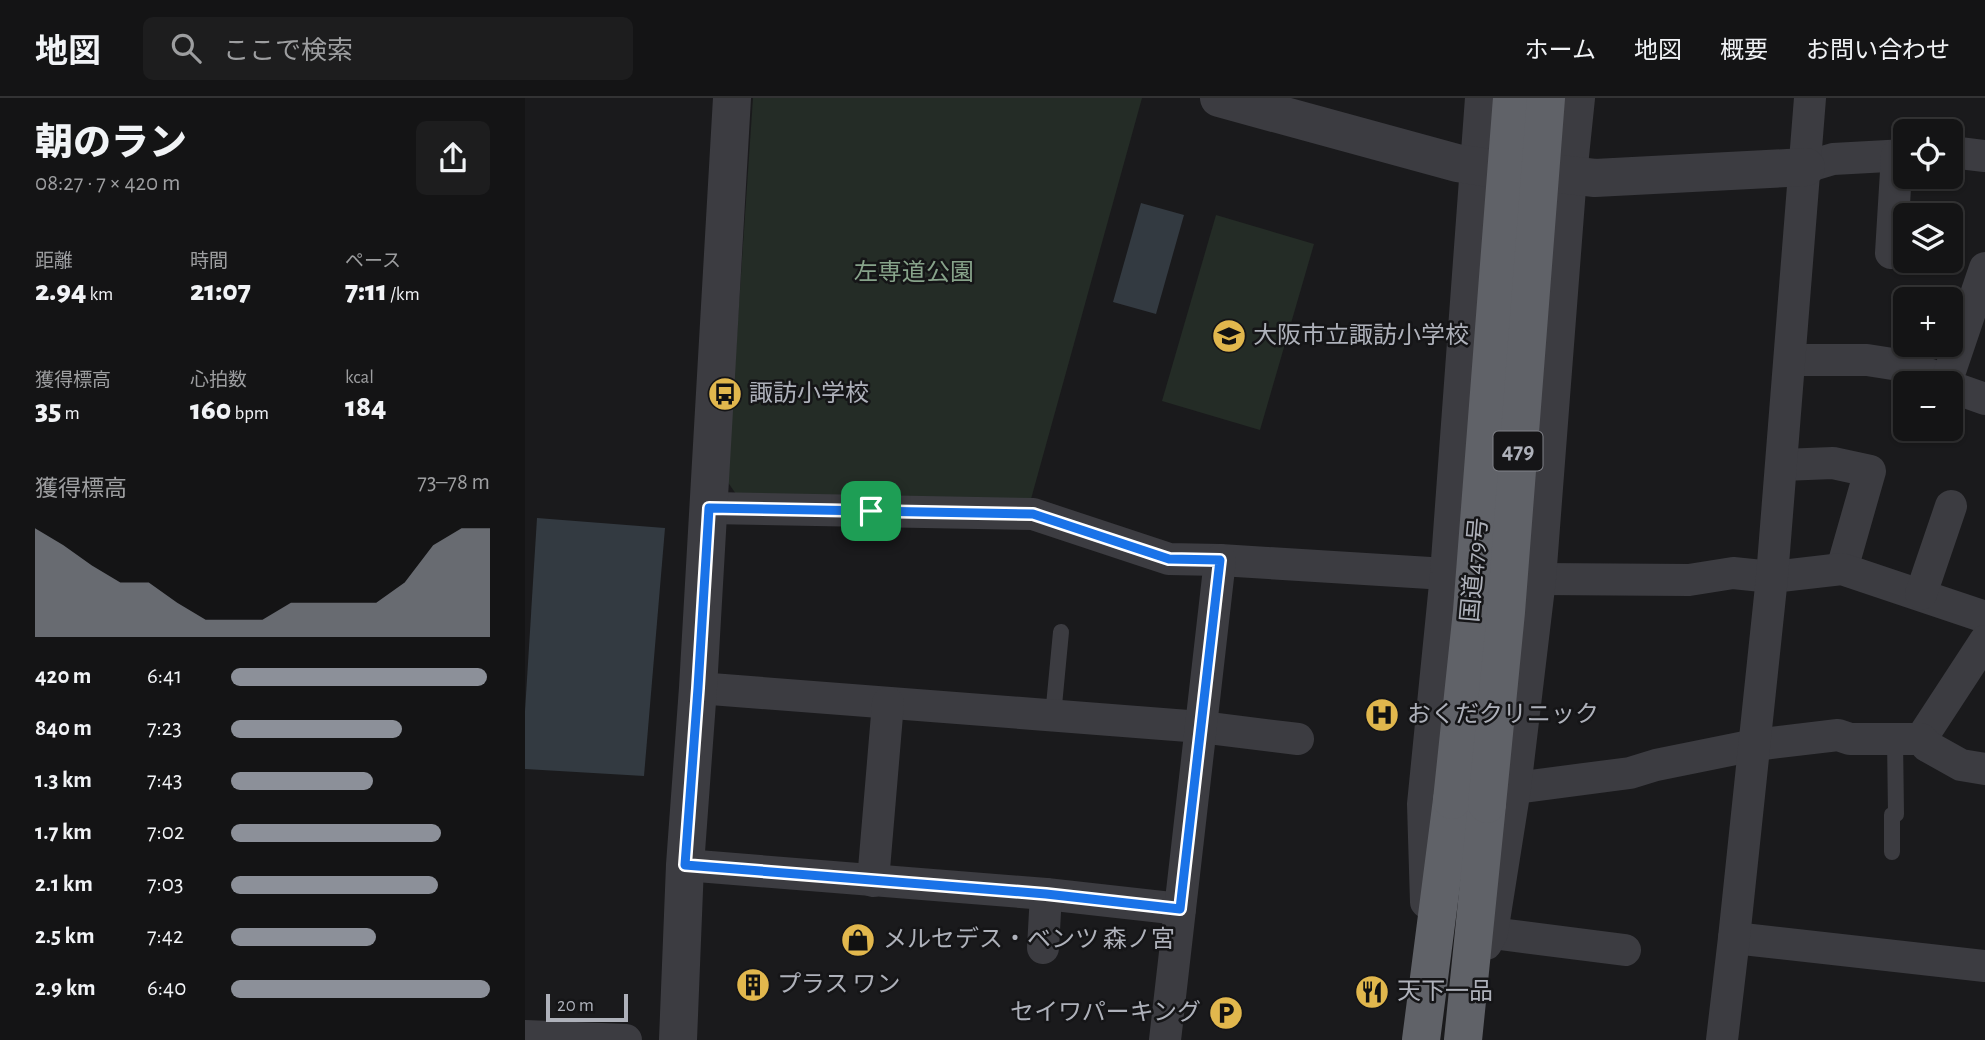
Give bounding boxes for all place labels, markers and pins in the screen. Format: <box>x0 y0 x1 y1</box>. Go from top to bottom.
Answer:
school or university icon: 大阪市立諏訪小学校 <box>1210 317 1248 355</box>
place label: 大阪市立諏訪小学校 <box>1253 322 1469 348</box>
bus stop icon: 諏訪小学校 <box>706 375 744 413</box>
place label: 諏訪小学校 <box>749 380 869 406</box>
pin <box>841 481 901 541</box>
hospital icon: おくだクリニック <box>1363 696 1401 734</box>
place label: おくだクリニック <box>1407 702 1599 727</box>
shop icon: メルセデス・ベンツ 森ノ宮 <box>839 921 877 959</box>
place label: メルセデス・ベンツ 森ノ宮 <box>883 926 1175 952</box>
building icon: プラス ワン <box>734 966 772 1004</box>
place label: プラス ワン <box>777 972 900 997</box>
restaurant icon: 天下一品 <box>1353 973 1391 1011</box>
place label: 天下一品 <box>1397 979 1493 1004</box>
parking icon: セイワパーキング <box>1207 994 1245 1032</box>
place label: セイワパーキング <box>1010 999 1201 1025</box>

